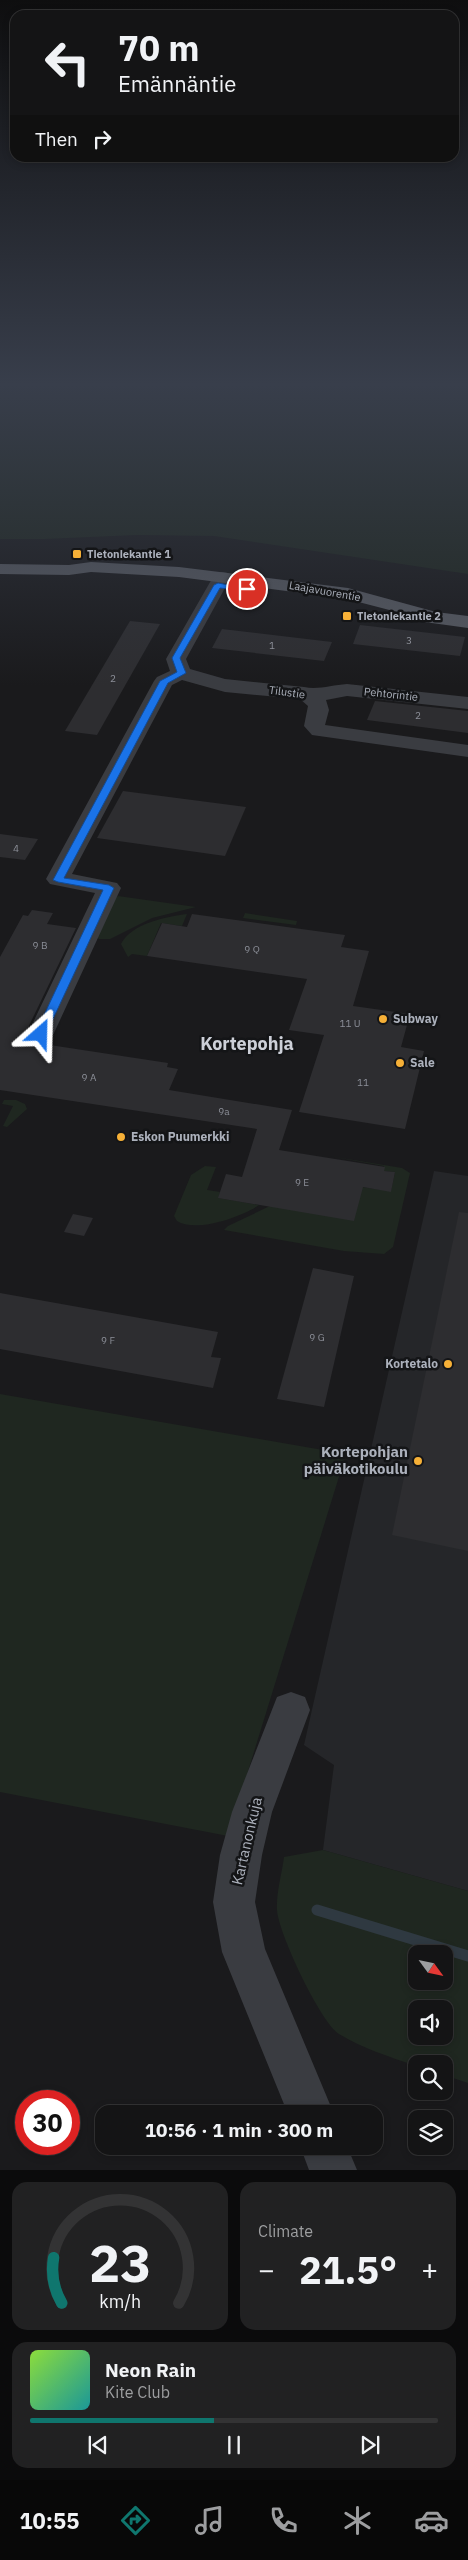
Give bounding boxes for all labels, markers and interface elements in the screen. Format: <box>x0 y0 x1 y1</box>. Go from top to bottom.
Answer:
text: 70 m <box>118 25 200 71</box>
icon: left <box>35 30 100 95</box>
text: Emännäntie <box>118 69 236 98</box>
icon: right <box>88 125 116 153</box>
text: Then <box>35 127 78 151</box>
place label: Tietoniekantie 1 <box>87 547 171 561</box>
marker: Tietoniekantie 1 <box>71 548 83 560</box>
pin <box>226 568 268 610</box>
icon: arrive <box>233 575 261 603</box>
street label: Laajavuorentie <box>288 578 362 604</box>
place label: Tietoniekantie 2 <box>357 609 441 623</box>
marker: Tietoniekantie 2 <box>341 610 353 622</box>
house number: 3 <box>406 634 412 647</box>
house number: 1 <box>269 639 275 652</box>
house number: 2 <box>110 672 116 685</box>
street label: Tilustie <box>268 683 306 701</box>
street label: Pehtorintie <box>363 684 419 704</box>
house number: 2 <box>415 709 421 722</box>
house number: 4 <box>13 842 19 855</box>
house number: 9 B <box>33 939 47 952</box>
house number: 9 Q <box>244 943 260 956</box>
position arrow <box>14 1007 66 1059</box>
place label: Subway <box>393 1011 438 1026</box>
marker: Subway <box>377 1013 389 1025</box>
house number: 11 U <box>339 1017 361 1030</box>
district label: Kortepohja <box>200 1032 294 1055</box>
place label: Sale <box>410 1055 435 1070</box>
marker: Sale <box>394 1057 406 1069</box>
house number: 9 A <box>82 1071 97 1084</box>
house number: 11 <box>357 1076 369 1089</box>
house number: 9a <box>218 1105 230 1118</box>
place label: Eskon Puumerkki <box>131 1129 229 1144</box>
marker: Eskon Puumerkki <box>115 1131 127 1143</box>
house number: 9 E <box>295 1176 309 1189</box>
house number: 9 G <box>309 1331 325 1344</box>
house number: 9 F <box>101 1334 115 1347</box>
place label: Kortetalo <box>385 1356 438 1371</box>
marker: Kortetalo <box>442 1358 454 1370</box>
place label: Kortepohjan päiväkotikoulu <box>304 1442 408 1478</box>
marker: Kortepohjan päiväkotikoulu <box>412 1455 424 1467</box>
street label: Kartanonkuja <box>227 1795 266 1887</box>
north arrow <box>408 1945 452 1990</box>
map controls <box>408 1945 453 2155</box>
button: sound <box>408 2000 453 2045</box>
button: search <box>408 2055 453 2100</box>
speed limit sign: 30 <box>15 2090 80 2155</box>
button: layers <box>408 2110 453 2155</box>
text: 10:56 · 1 min · 300 m <box>145 2118 333 2142</box>
text: Climate <box>258 2221 313 2241</box>
text: 23 <box>89 2229 151 2296</box>
text: 21.5° <box>299 2245 397 2294</box>
text: − <box>258 2251 275 2288</box>
text: + <box>421 2251 438 2288</box>
text: km/h <box>99 2290 141 2313</box>
text: Neon Rain <box>105 2358 196 2382</box>
text: Kite Club <box>105 2382 170 2402</box>
icon: previous <box>84 2431 112 2459</box>
icon: pause <box>220 2431 248 2459</box>
icon: next <box>356 2431 384 2459</box>
icon: directions <box>118 2503 153 2538</box>
icon: music <box>192 2503 227 2538</box>
icon: phone <box>266 2503 301 2538</box>
icon: climate <box>340 2503 375 2538</box>
icon: car <box>414 2503 449 2538</box>
text: 10:55 <box>19 2506 79 2535</box>

